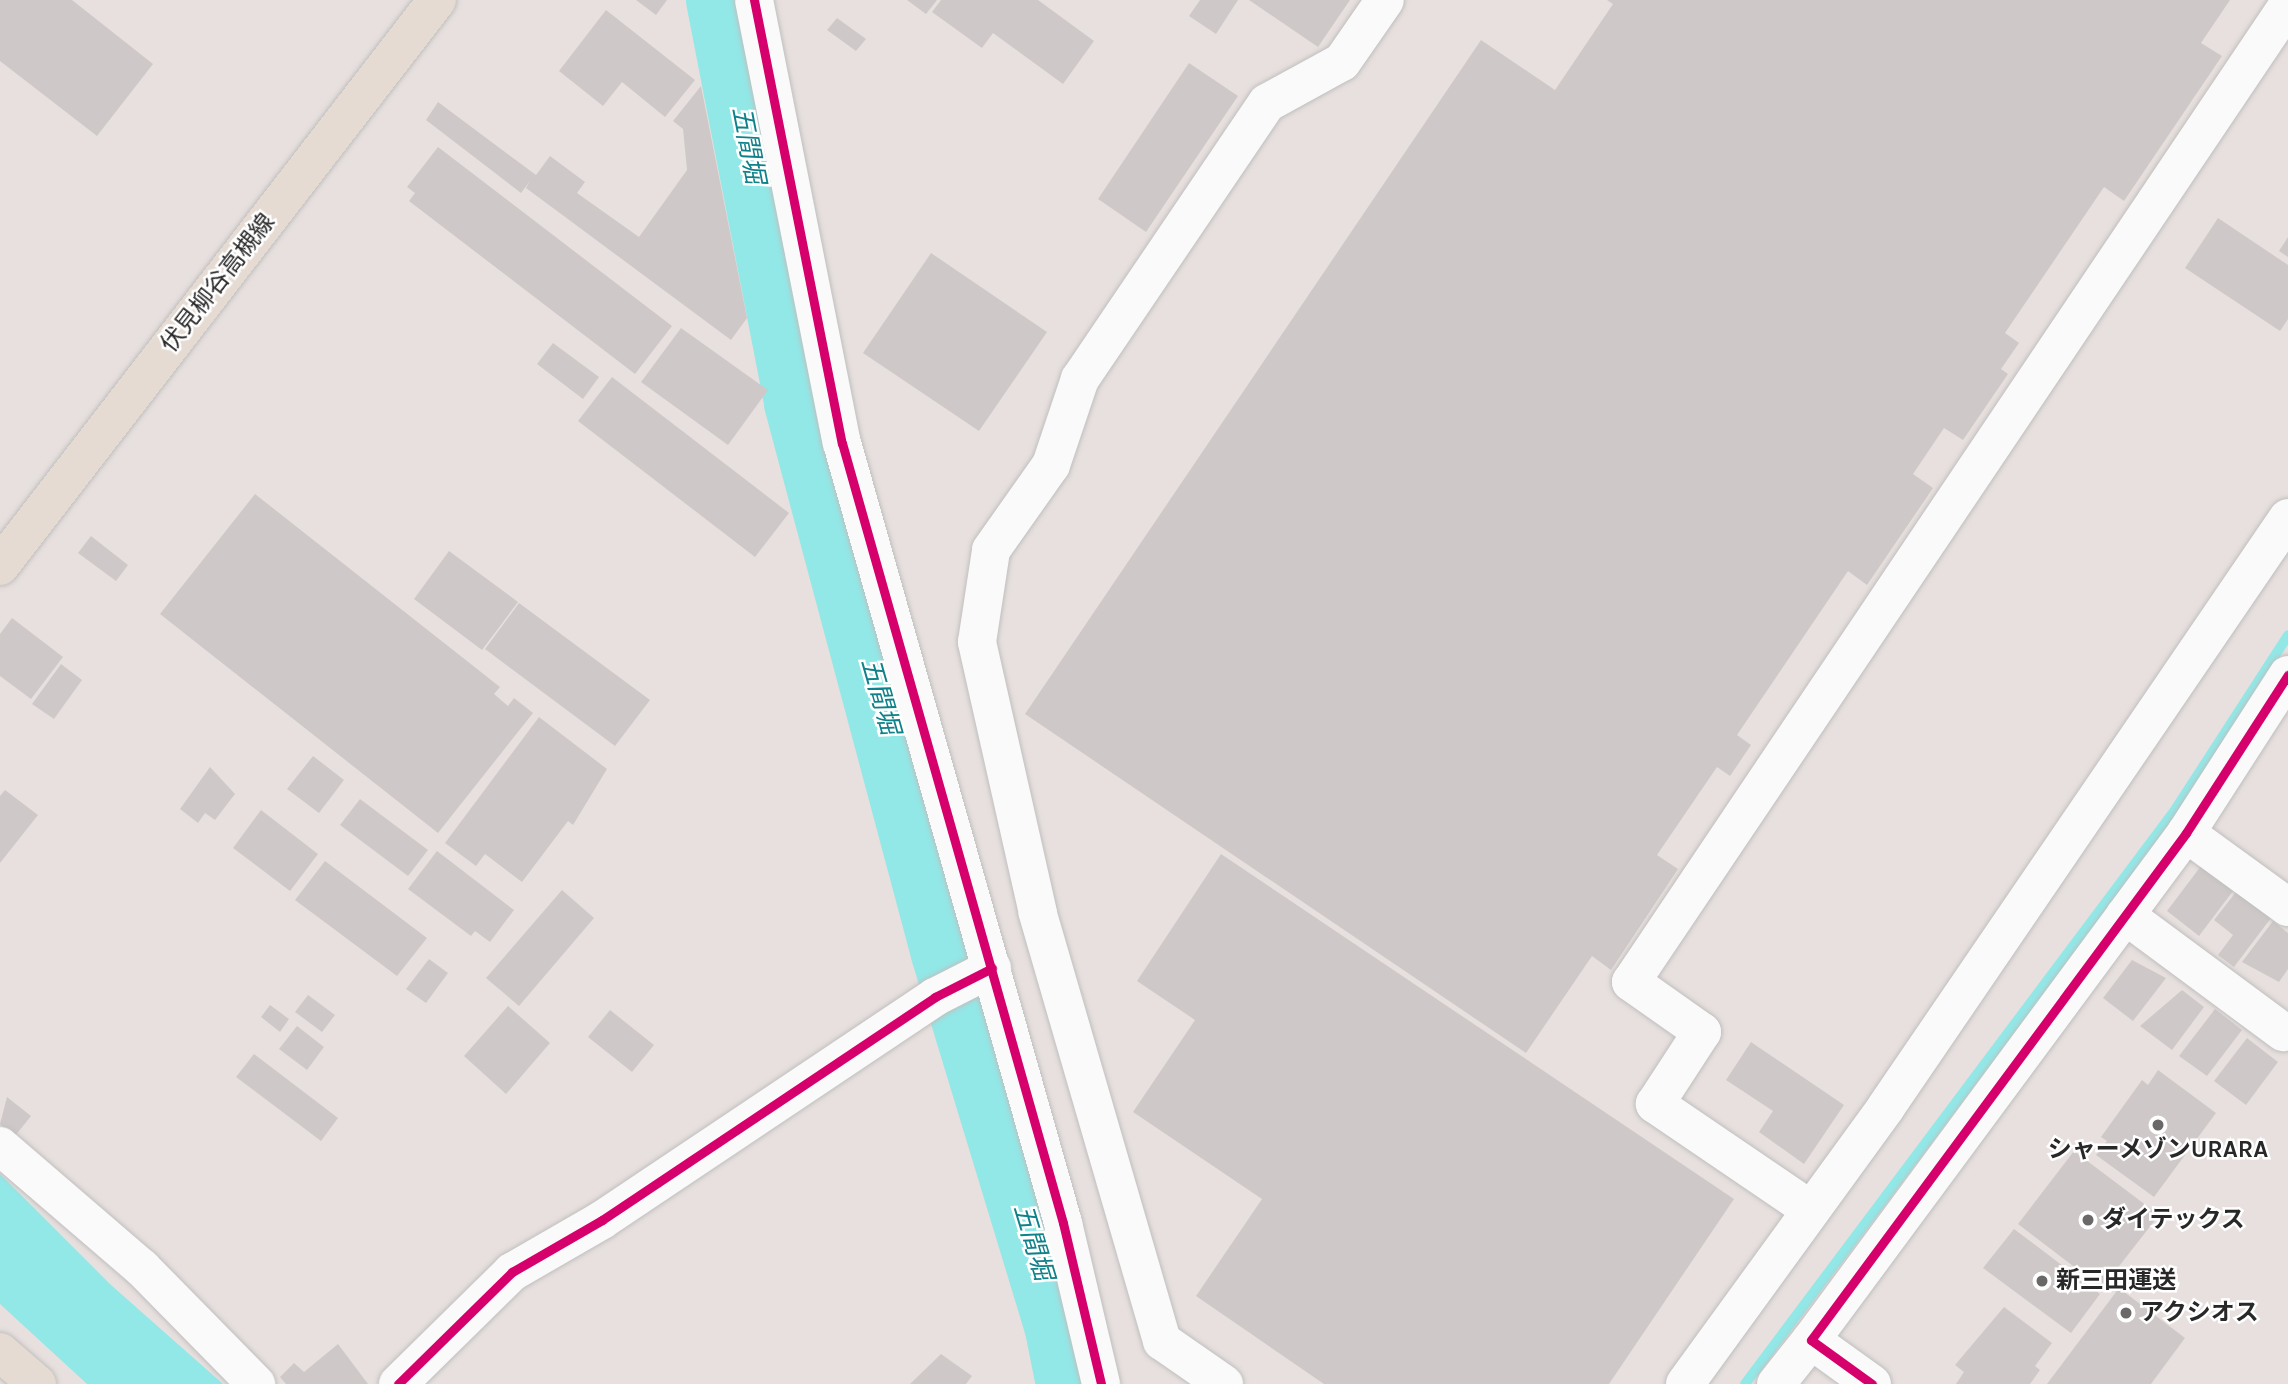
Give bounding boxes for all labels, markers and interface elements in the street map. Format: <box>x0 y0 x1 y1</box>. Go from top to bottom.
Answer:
water label: 五間堀 <box>725 104 771 186</box>
street label: 伏見柳谷高槻線 <box>155 208 281 358</box>
water label: 五間堀 <box>854 654 906 738</box>
marker: シャーメゾンURARA <box>2150 1117 2166 1133</box>
place label: シャーメゾンURARA <box>2047 1136 2269 1164</box>
water label: 五間堀 <box>1007 1200 1059 1284</box>
place label: ダイテックス <box>2102 1206 2246 1234</box>
marker: ダイテックス <box>2080 1212 2096 1228</box>
place label: 新三田運送 <box>2056 1267 2176 1295</box>
marker: 新三田運送 <box>2034 1273 2050 1289</box>
place label: アクシオス <box>2140 1299 2260 1327</box>
marker: アクシオス <box>2118 1305 2134 1321</box>

